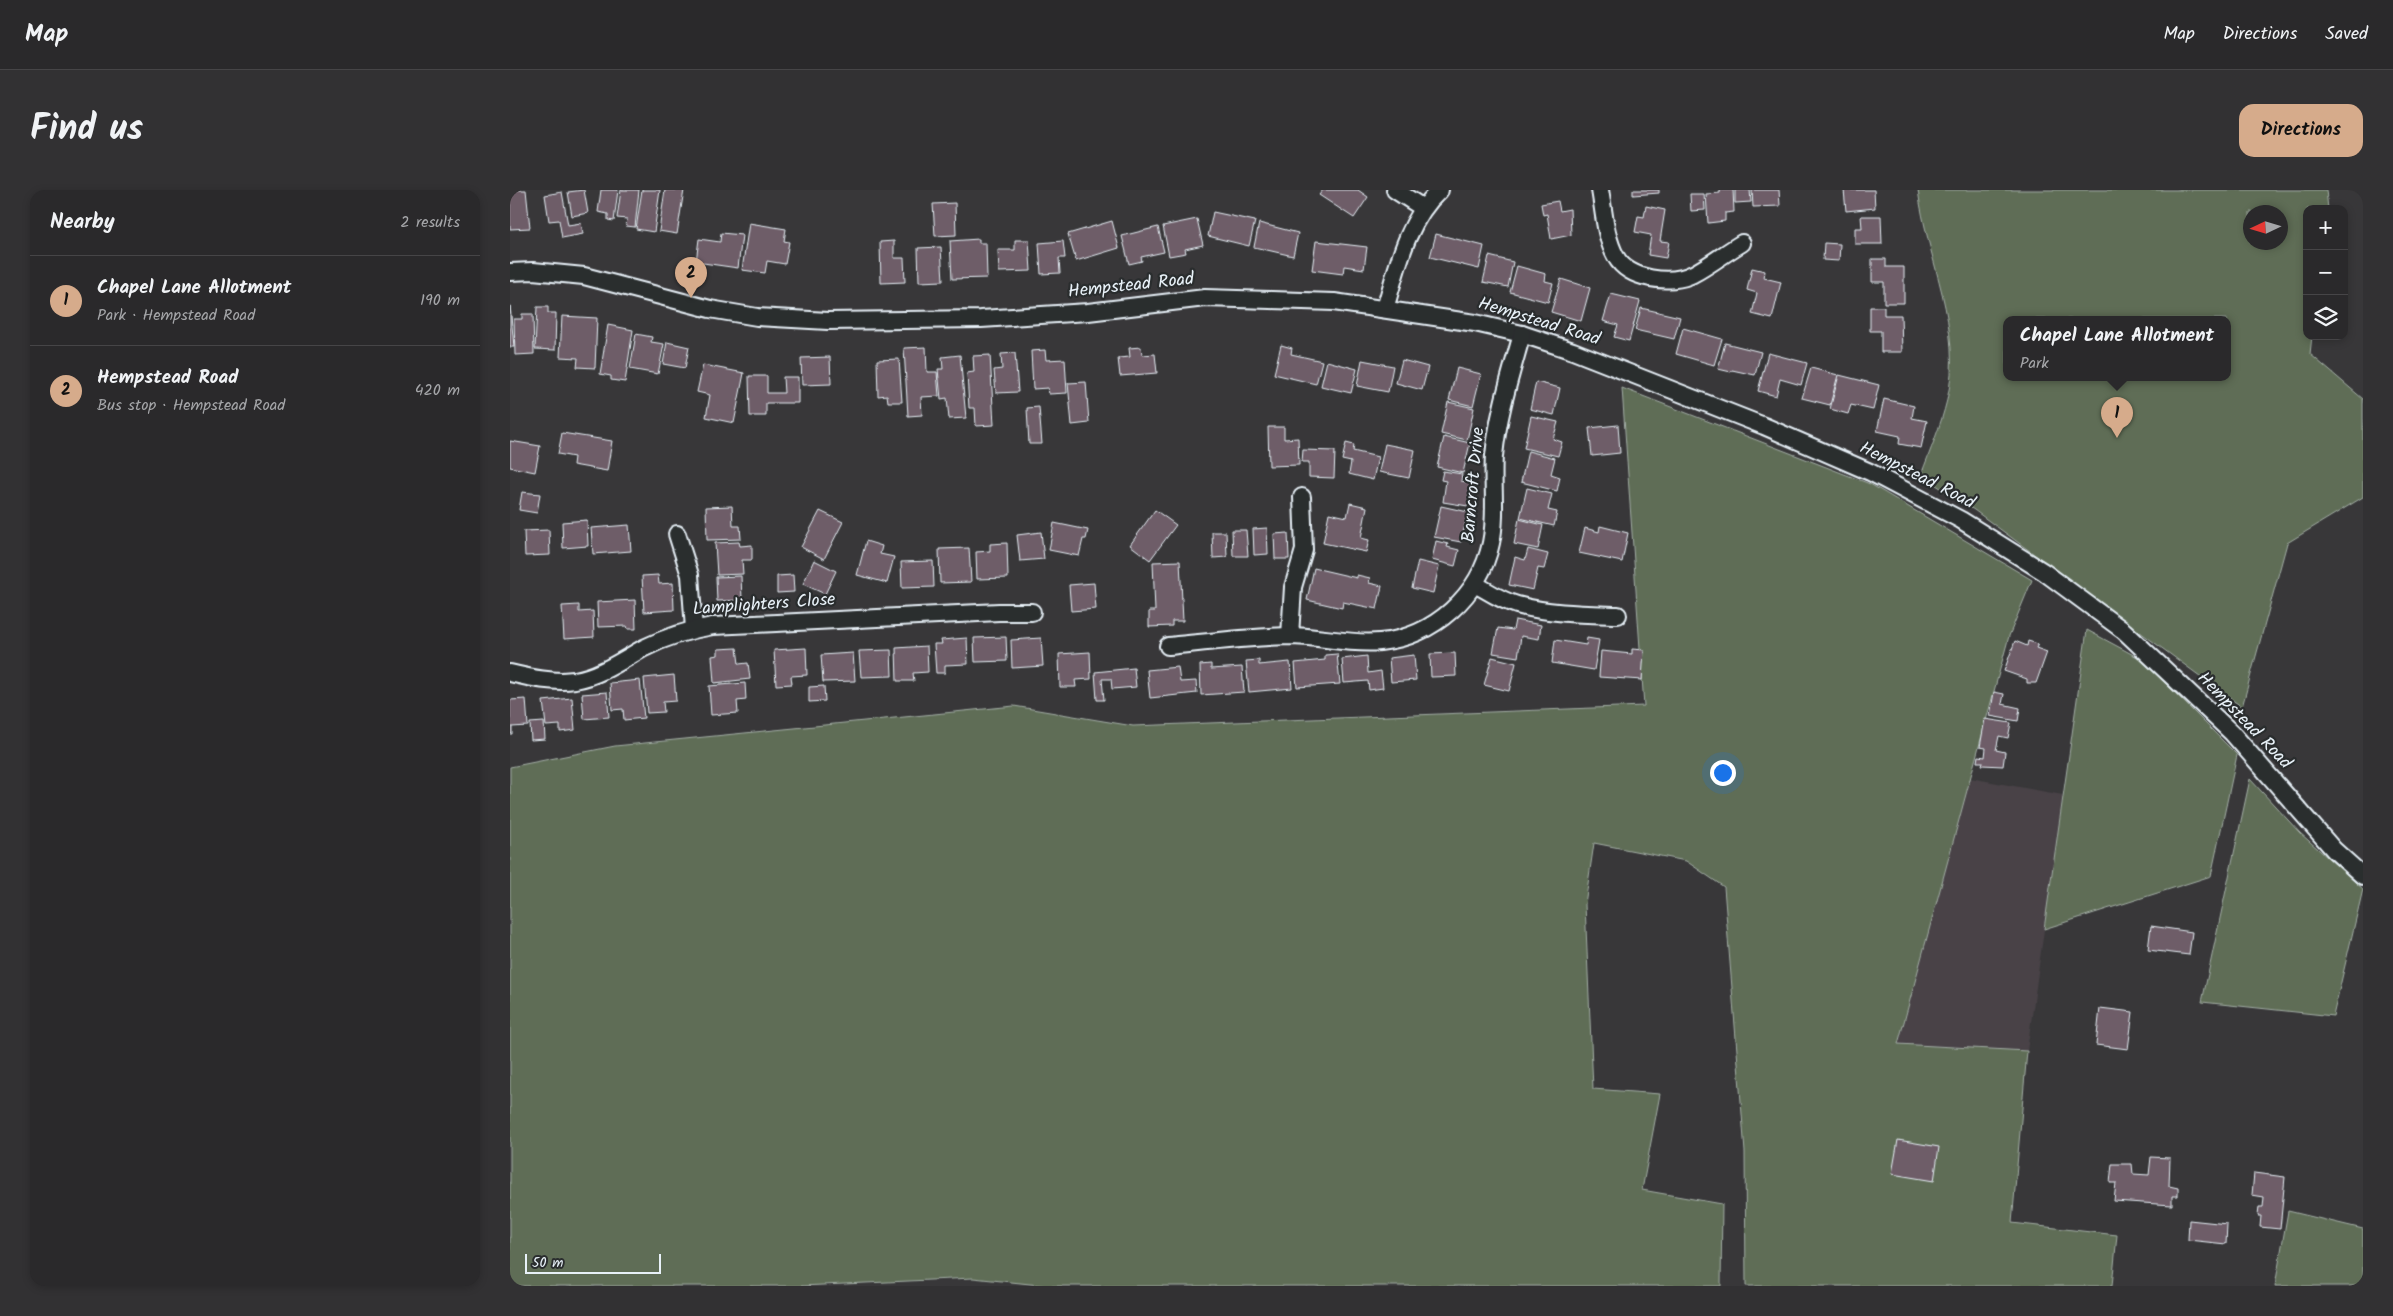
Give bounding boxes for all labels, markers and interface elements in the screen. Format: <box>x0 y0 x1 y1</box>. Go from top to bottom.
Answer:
text: Map <box>25 15 68 54</box>
text: Map <box>2163 20 2195 49</box>
text: Directions <box>2223 20 2297 49</box>
text: Saved <box>2325 20 2368 49</box>
text: Find us <box>30 102 143 158</box>
button: Directions <box>2239 104 2363 157</box>
north arrow <box>2243 205 2288 250</box>
map controls <box>2303 205 2348 340</box>
button: + <box>2303 205 2348 250</box>
text: Nearby <box>50 206 115 239</box>
text: 2 results <box>400 210 460 235</box>
button: − <box>2303 250 2348 295</box>
pin: 2 <box>675 257 707 298</box>
street label: Hempstead Road <box>1067 265 1196 307</box>
text: Chapel Lane Allotment <box>97 273 291 303</box>
text: 1 <box>64 288 68 313</box>
text: 190 m <box>420 288 460 313</box>
street label: Hempstead Road <box>1474 290 1605 355</box>
button: layers <box>2303 295 2348 340</box>
text: Park · Hempstead Road <box>97 303 255 328</box>
popup <box>2003 316 2231 381</box>
text: Chapel Lane Allotment <box>2020 321 2214 351</box>
text: Park <box>2020 351 2049 376</box>
text: Hempstead Road <box>97 363 238 393</box>
text: 2 <box>61 378 71 403</box>
text: 420 m <box>415 378 460 403</box>
text: Bus stop · Hempstead Road <box>97 393 285 418</box>
pin: 1 <box>2101 397 2133 438</box>
street label: Barncroft Drive <box>1454 426 1494 544</box>
street label: Hempstead Road <box>1854 434 1981 518</box>
street label: Lamplighters Close <box>692 586 836 624</box>
street label: Hempstead Road <box>2190 665 2299 777</box>
your location <box>1710 760 1736 786</box>
scale bar <box>525 1251 661 1274</box>
text: 50 m <box>532 1252 563 1274</box>

